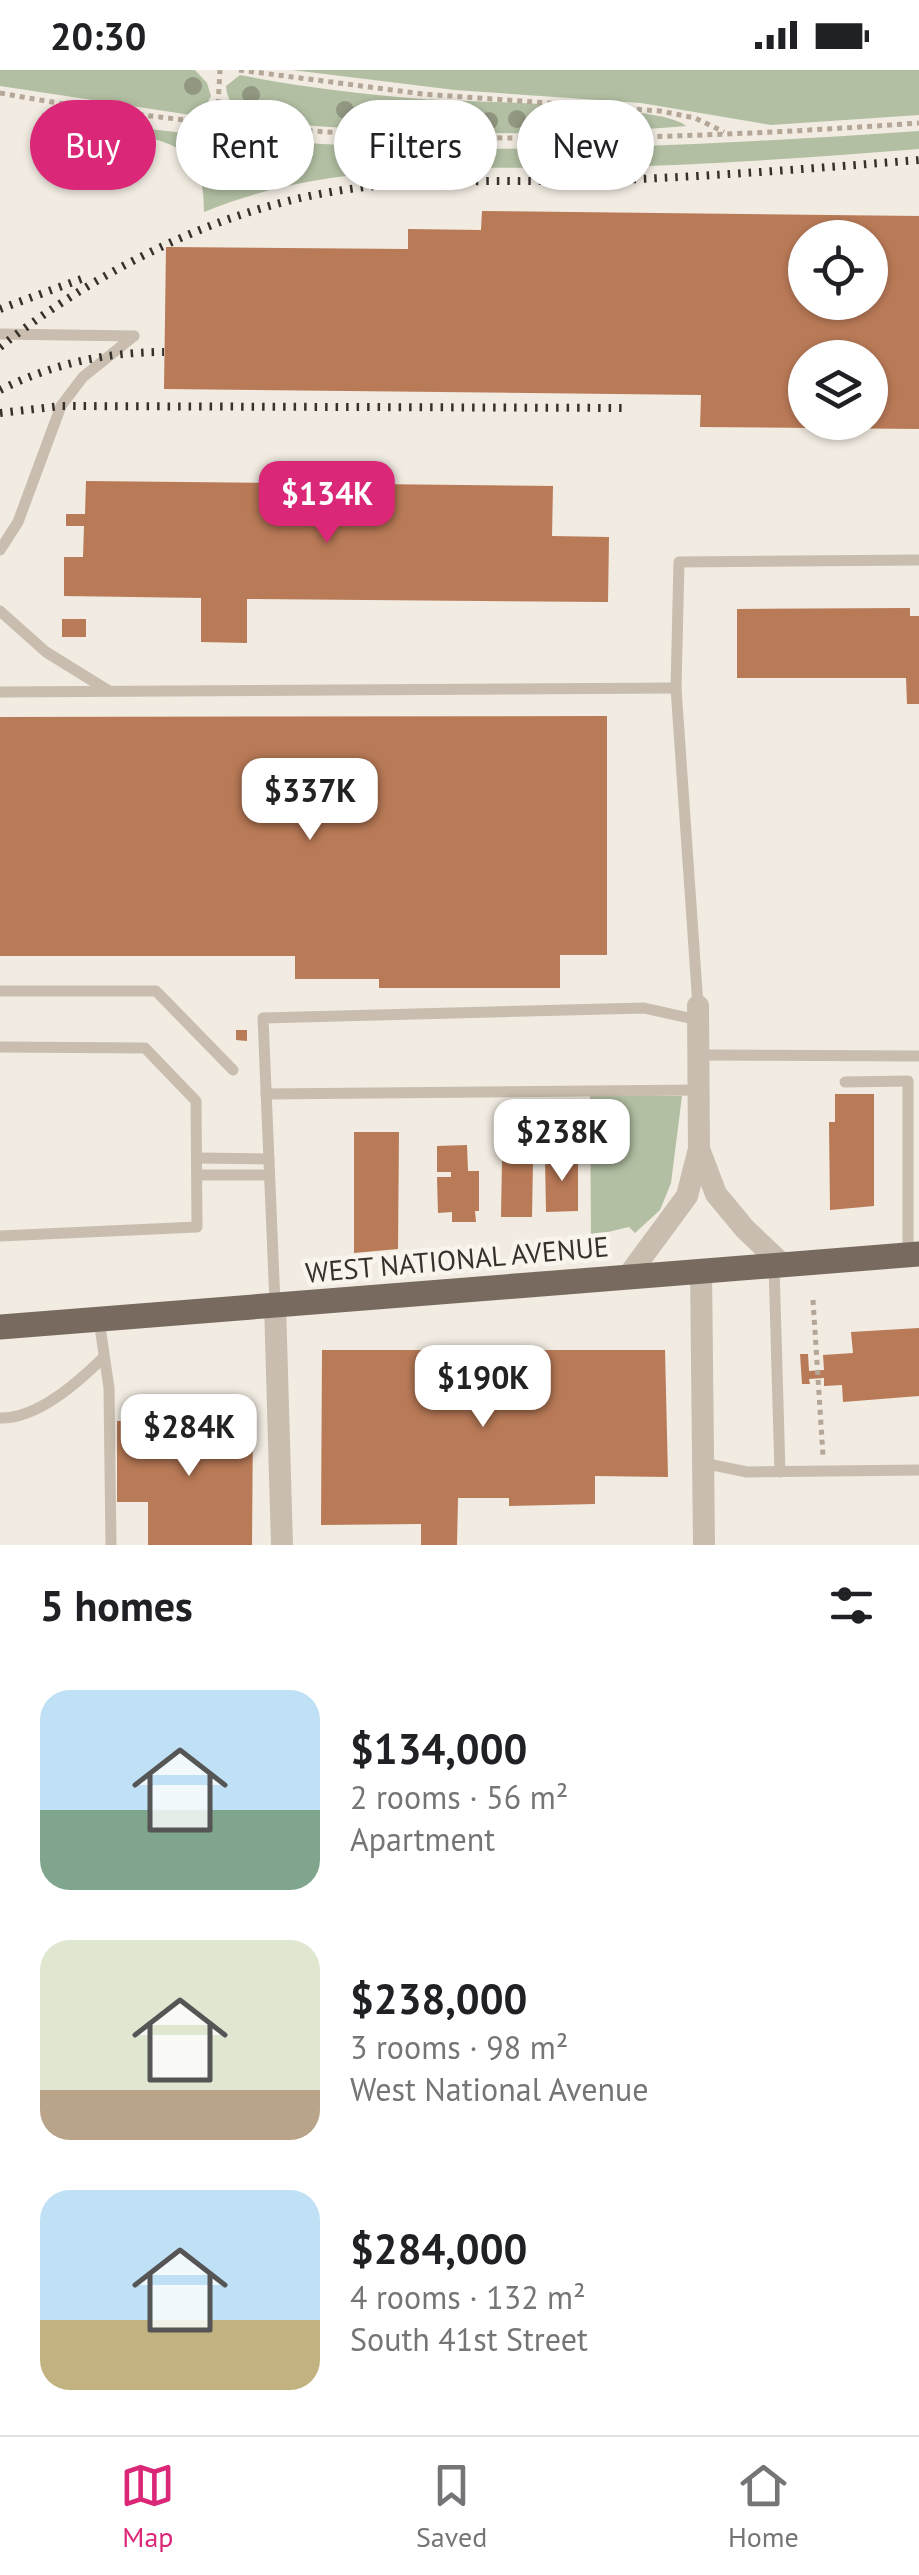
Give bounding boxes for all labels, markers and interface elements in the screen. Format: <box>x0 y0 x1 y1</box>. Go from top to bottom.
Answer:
text: 20:30 <box>50 11 146 60</box>
chip: Buy <box>30 100 156 190</box>
chip: Rent <box>176 100 314 190</box>
chip: Filters <box>334 100 497 190</box>
chip: New <box>517 100 654 190</box>
map controls <box>788 220 888 440</box>
button: locate <box>788 220 888 320</box>
button: layers <box>788 340 888 440</box>
pin: $134K <box>257 461 397 546</box>
text: $134K <box>281 472 373 514</box>
pin: $337K <box>240 758 380 843</box>
text: $337K <box>264 769 356 811</box>
pin: $238K <box>492 1099 632 1184</box>
text: $238K <box>516 1110 608 1152</box>
street label: WEST NATIONAL AVENUE <box>304 1227 610 1291</box>
pin: $190K <box>413 1345 553 1430</box>
text: $190K <box>437 1356 529 1398</box>
pin: $284K <box>119 1394 259 1479</box>
text: $284K <box>143 1405 235 1447</box>
text: 5 homes <box>40 1578 193 1633</box>
icon: filters <box>824 1578 879 1633</box>
text: $134,000 <box>350 1721 527 1776</box>
icon: home <box>120 1730 240 1850</box>
text: 2 rooms · 56 m² <box>350 1776 568 1818</box>
text: Apartment <box>350 1818 495 1860</box>
text: $238,000 <box>350 1971 527 2026</box>
icon: home <box>120 1980 240 2100</box>
text: 3 rooms · 98 m² <box>350 2026 568 2068</box>
text: West National Avenue <box>350 2068 648 2110</box>
text: $284,000 <box>350 2221 527 2276</box>
icon: home <box>120 2230 240 2350</box>
text: 4 rooms · 132 m² <box>350 2276 586 2318</box>
text: South 41st Street <box>350 2318 588 2360</box>
tab: Map <box>120 2458 175 2555</box>
tab: Saved <box>416 2458 487 2555</box>
tab: Home <box>728 2458 799 2555</box>

